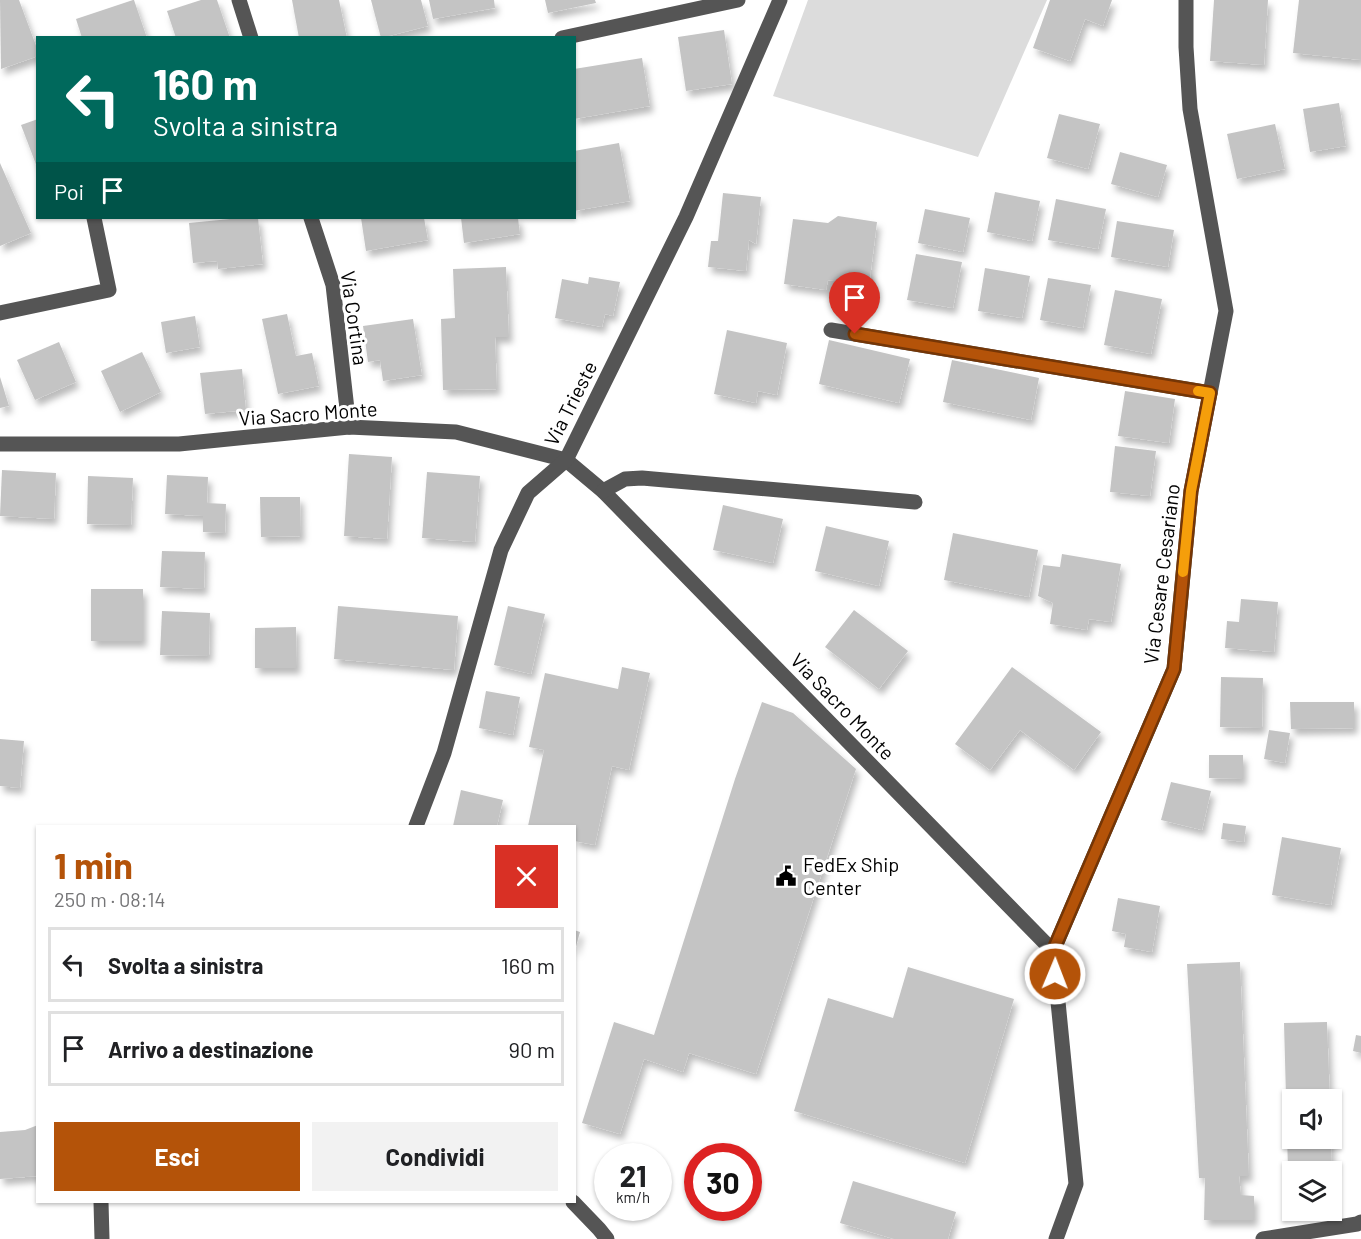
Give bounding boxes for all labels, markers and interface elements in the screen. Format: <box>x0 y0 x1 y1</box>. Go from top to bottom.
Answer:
text: 160 m <box>153 58 258 108</box>
icon: left <box>54 60 132 138</box>
text: Svolta a sinistra <box>153 109 338 141</box>
icon: arrive <box>96 174 129 207</box>
text: Poi <box>54 178 84 204</box>
street label: Via Cortina <box>337 269 373 367</box>
pin <box>829 272 880 334</box>
icon: arrive <box>838 281 871 314</box>
street label: Via Trieste <box>539 357 601 449</box>
street label: Via Sacro Monte <box>238 396 378 430</box>
street label: Via Cesare Cesariano <box>1138 482 1184 666</box>
street label: Via Sacro Monte <box>786 648 900 764</box>
text: 1 min <box>54 843 133 886</box>
button: close <box>495 845 558 908</box>
place label: FedEx Ship Center <box>803 852 899 899</box>
public building icon: FedEx Ship Center <box>774 864 798 888</box>
text: 250 m · 08:14 <box>54 887 166 911</box>
position arrow <box>1023 942 1087 1006</box>
icon: left <box>57 948 90 981</box>
text: Svolta a sinistra <box>108 952 263 978</box>
text: 160 m <box>501 952 555 978</box>
icon: arrive <box>57 1032 90 1065</box>
text: Arrivo a destinazione <box>108 1036 314 1062</box>
text: 90 m <box>509 1036 555 1062</box>
map controls <box>1282 1089 1342 1221</box>
button: sound <box>1282 1089 1342 1149</box>
button: Esci <box>54 1122 300 1191</box>
button: Condividi <box>312 1122 558 1191</box>
speed limit sign: 30 <box>684 1143 762 1221</box>
text: 21 <box>619 1157 647 1193</box>
button: layers <box>1282 1161 1342 1221</box>
text: km/h <box>616 1188 650 1206</box>

